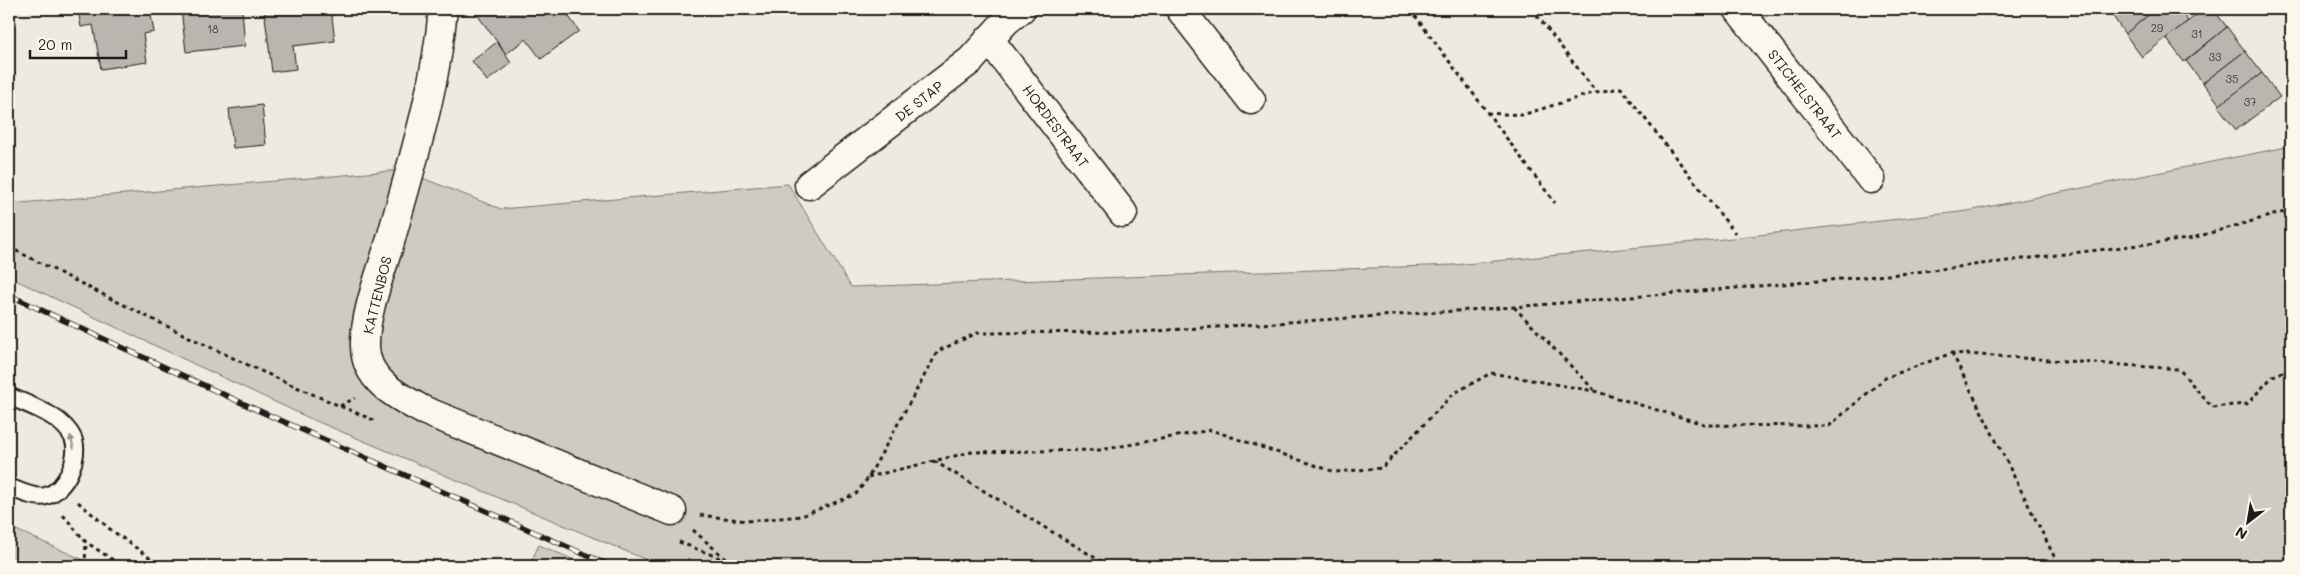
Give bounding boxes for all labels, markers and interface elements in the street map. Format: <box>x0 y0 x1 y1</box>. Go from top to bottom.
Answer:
house number: 29 <box>2151 20 2164 35</box>
house number: 18 <box>207 21 219 36</box>
house number: 31 <box>2191 26 2203 41</box>
scale bar <box>30 28 126 60</box>
text: 20 m <box>38 34 72 54</box>
street label: STICHELSTRAAT <box>1764 45 1846 143</box>
house number: 33 <box>2209 49 2222 64</box>
house number: 35 <box>2226 71 2238 86</box>
street label: DE STAP <box>891 76 947 126</box>
street label: HORDESTRAAT <box>1018 81 1094 172</box>
house number: 37 <box>2244 94 2256 109</box>
street label: KATTENBOS <box>358 254 396 336</box>
one-way arrow <box>68 434 76 450</box>
north arrow <box>2222 498 2272 548</box>
text: N <box>2232 523 2251 544</box>

